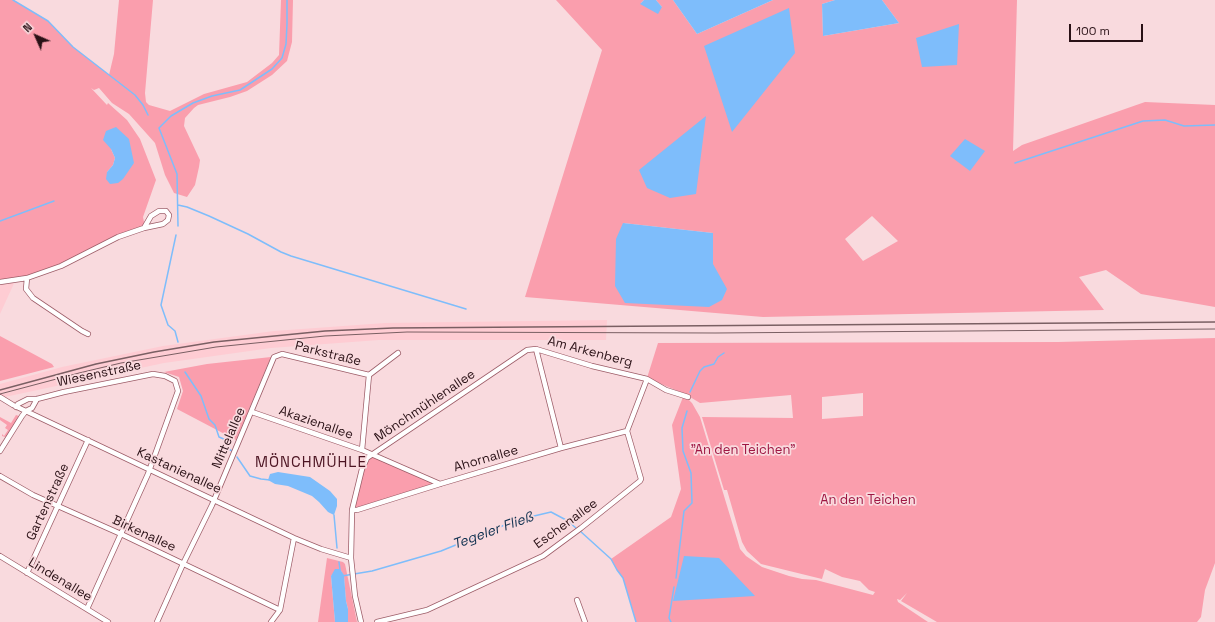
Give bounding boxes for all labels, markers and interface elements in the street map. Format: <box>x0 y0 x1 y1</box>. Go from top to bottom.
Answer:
north arrow <box>16 16 56 56</box>
scale bar <box>1071 16 1145 42</box>
text: N <box>20 20 35 35</box>
text: 100 m <box>1076 23 1110 39</box>
street label: Am Arkenberg <box>546 333 634 371</box>
street label: Parkstraße <box>293 338 363 370</box>
street label: Wiesenstraße <box>56 357 142 391</box>
street label: Mönchmühlenallee <box>372 367 478 445</box>
street label: Akazienallee <box>277 403 355 443</box>
street label: Mittelallee <box>209 405 249 471</box>
street label: Ahornallee <box>452 442 520 476</box>
park label: "An den Teichen" <box>690 442 796 458</box>
street label: Kastanienallee <box>134 445 224 497</box>
district label: MÖNCHMÜHLE <box>255 454 367 472</box>
street label: Gartenstraße <box>23 461 73 543</box>
park label: An den Teichen <box>820 492 916 508</box>
street label: Eschenallee <box>531 496 601 552</box>
water label: Tegeler Fließ <box>450 509 536 553</box>
street label: Birkenallee <box>110 513 178 555</box>
street label: Lindenallee <box>25 555 95 605</box>

